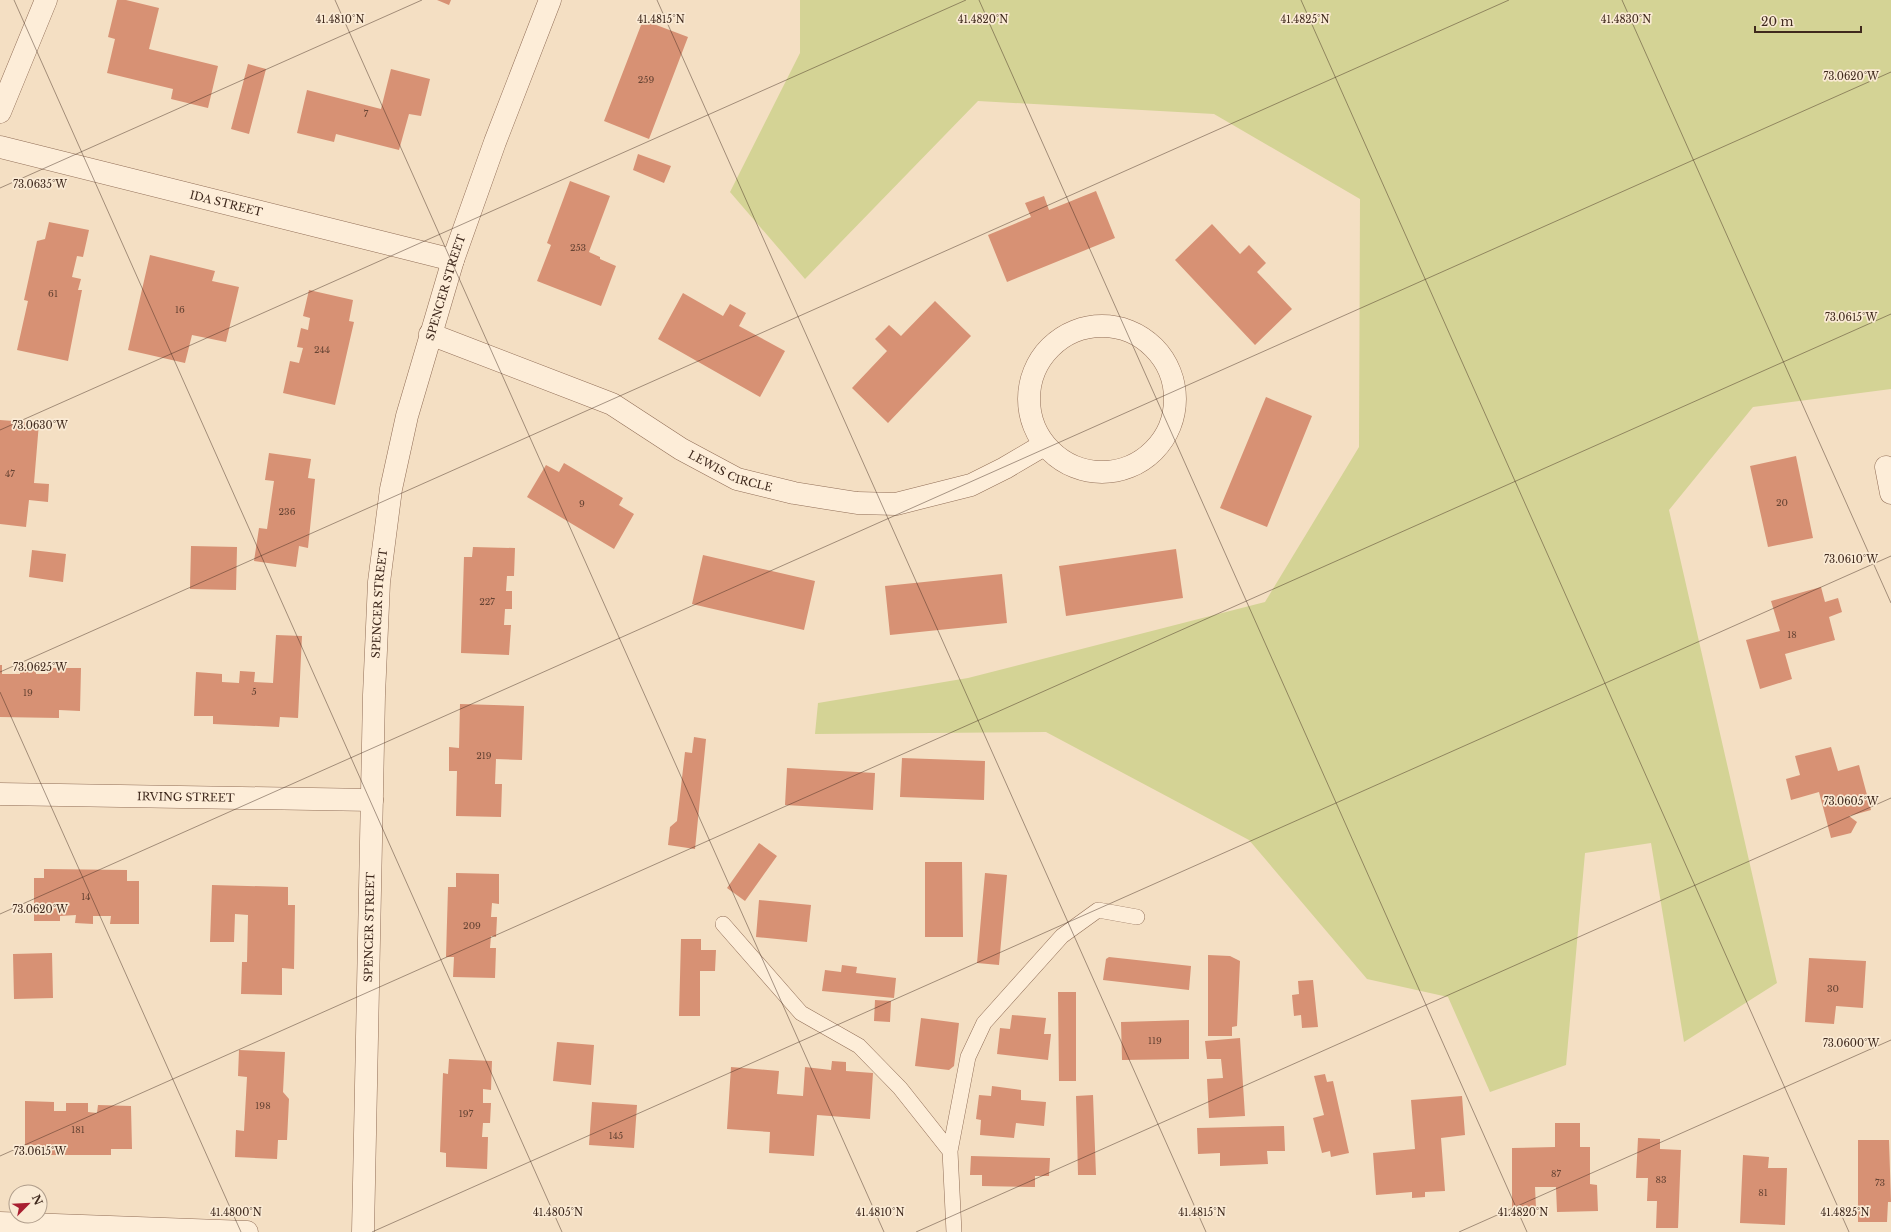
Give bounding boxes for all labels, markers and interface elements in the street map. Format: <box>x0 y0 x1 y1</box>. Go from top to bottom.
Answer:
scale bar <box>1755 8 1861 34</box>
text: 41.4810°N <box>316 13 364 26</box>
text: 41.4815°N <box>637 13 685 26</box>
text: 41.4820°N <box>958 13 1008 26</box>
text: 41.4825°N <box>1280 13 1330 26</box>
text: 41.4830°N <box>1601 13 1651 26</box>
text: 20 m <box>1761 14 1793 29</box>
text: 73.0620°W <box>1823 70 1879 83</box>
house number: 259 <box>638 74 654 85</box>
house number: 7 <box>364 108 369 119</box>
text: 73.0635°W <box>13 178 67 191</box>
street label: IDA STREET <box>188 188 264 219</box>
street label: SPENCER STREET <box>423 232 469 342</box>
house number: 253 <box>570 242 586 253</box>
house number: 61 <box>48 288 58 299</box>
house number: 16 <box>175 304 185 315</box>
text: 73.0615°W <box>1825 311 1878 324</box>
house number: 244 <box>314 344 330 355</box>
text: 73.0630°W <box>12 419 68 432</box>
street label: LEWIS CIRCLE <box>686 447 774 494</box>
house number: 47 <box>5 468 15 479</box>
house number: 20 <box>1776 497 1788 508</box>
house number: 9 <box>579 498 585 509</box>
house number: 236 <box>279 506 296 517</box>
street label: SPENCER STREET <box>369 547 390 659</box>
text: 73.0610°W <box>1824 553 1878 566</box>
house number: 227 <box>479 596 495 607</box>
house number: 18 <box>1787 629 1797 640</box>
text: 73.0625°W <box>13 661 67 674</box>
house number: 5 <box>251 686 257 697</box>
house number: 19 <box>23 687 33 698</box>
house number: 219 <box>476 750 492 761</box>
street label: IRVING STREET <box>137 789 235 805</box>
text: 73.0605°W <box>1823 795 1879 808</box>
street label: SPENCER STREET <box>361 872 377 982</box>
house number: 14 <box>81 891 91 902</box>
text: 73.0620°W <box>12 903 68 916</box>
house number: 209 <box>463 920 481 931</box>
house number: 30 <box>1827 983 1839 994</box>
house number: 119 <box>1148 1035 1162 1046</box>
text: 73.0600°W <box>1823 1037 1880 1050</box>
house number: 198 <box>255 1100 271 1111</box>
house number: 197 <box>459 1108 474 1119</box>
house number: 181 <box>71 1124 85 1135</box>
house number: 145 <box>609 1130 623 1141</box>
text: 73.0615°W <box>14 1145 67 1158</box>
house number: 87 <box>1551 1168 1561 1179</box>
house number: 83 <box>1656 1174 1667 1185</box>
house number: 73 <box>1875 1177 1885 1188</box>
north arrow <box>8 1184 48 1224</box>
house number: 81 <box>1758 1187 1768 1198</box>
text: N <box>29 1192 46 1208</box>
text: 41.4800°N <box>210 1206 262 1219</box>
text: 41.4805°N <box>533 1206 583 1219</box>
text: 41.4810°N <box>856 1206 904 1219</box>
text: 41.4815°N <box>1178 1206 1226 1219</box>
text: 41.4820°N <box>1498 1206 1548 1219</box>
text: 41.4825°N <box>1820 1206 1870 1219</box>

